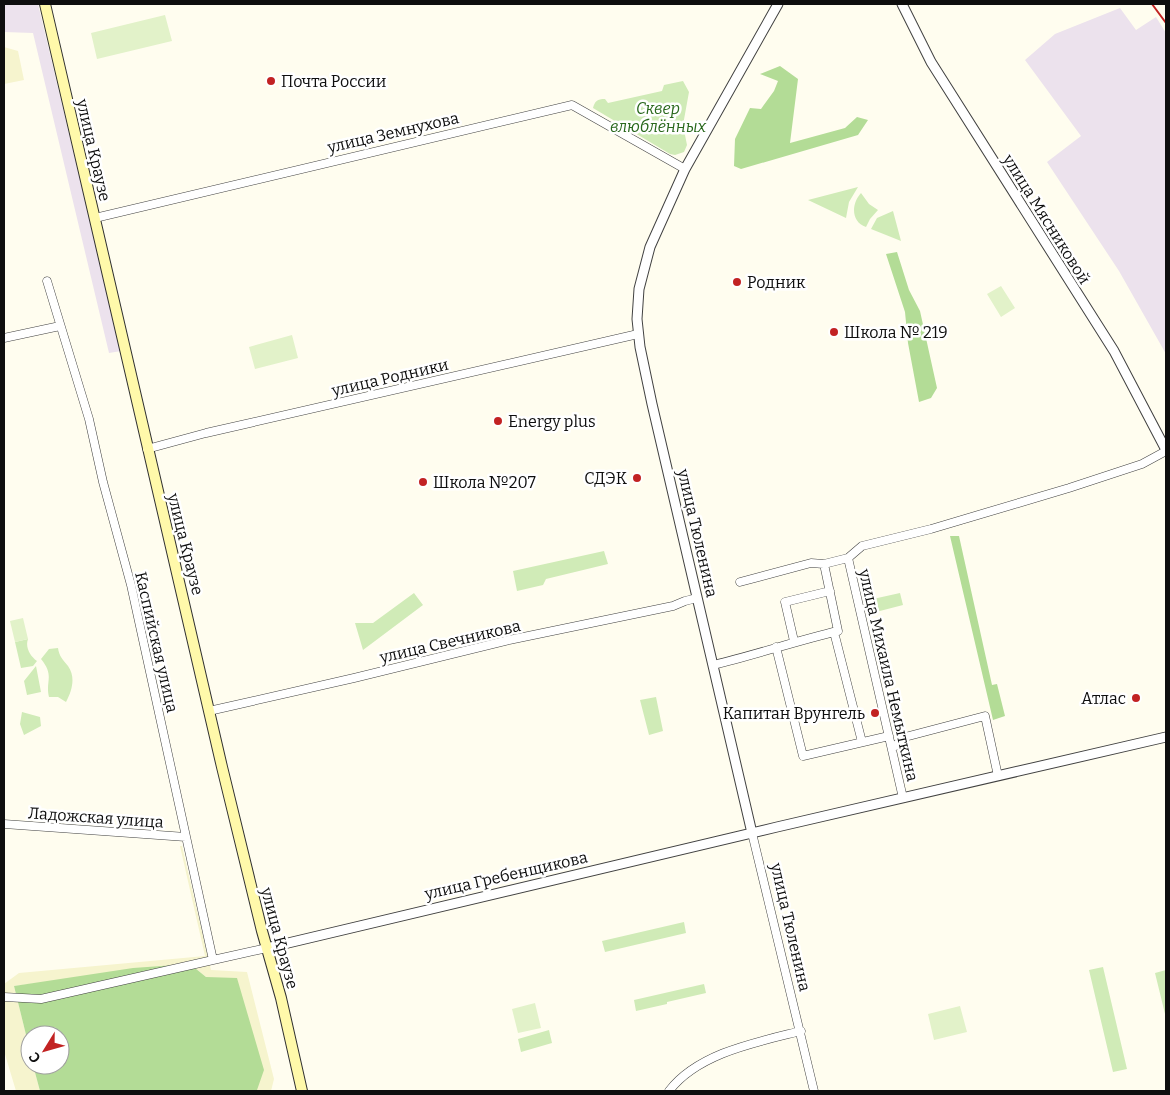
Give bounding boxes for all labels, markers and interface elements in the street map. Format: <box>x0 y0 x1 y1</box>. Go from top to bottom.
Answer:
place label: Почта России <box>281 72 386 91</box>
marker: Почта России <box>265 75 277 87</box>
street label: улица Краузе <box>72 96 114 203</box>
park label: Сквер влюблённых <box>610 99 707 136</box>
street label: улица Земнухова <box>325 108 461 157</box>
street label: улица Мясниковой <box>998 150 1094 288</box>
place label: Родник <box>747 273 806 292</box>
marker: Родник <box>731 276 743 288</box>
place label: Школа № 219 <box>844 323 948 342</box>
marker: Школа № 219 <box>828 326 840 338</box>
street label: улица Родники <box>329 355 450 400</box>
place label: Energy plus <box>508 412 596 431</box>
marker: Energy plus <box>492 415 504 427</box>
street label: улица Тюленина <box>673 466 722 599</box>
place label: СДЭК <box>584 469 628 488</box>
marker: СДЭК <box>631 472 643 484</box>
place label: Школа №207 <box>433 473 536 492</box>
marker: Школа №207 <box>417 476 429 488</box>
street label: улица Краузе <box>163 490 207 597</box>
street label: улица Михаила Немыткина <box>855 566 922 783</box>
street label: Каспийская улица <box>131 570 182 715</box>
street label: улица Свечникова <box>377 616 523 667</box>
place label: Атлас <box>1081 689 1126 708</box>
marker: Атлас <box>1130 692 1142 704</box>
place label: Капитан Врунгель <box>723 704 865 723</box>
marker: Капитан Врунгель <box>869 707 881 719</box>
street label: Ладожская улица <box>28 803 165 832</box>
street label: улица Гребенщикова <box>422 847 590 904</box>
street label: улица Тюленина <box>766 860 815 993</box>
street label: улица Краузе <box>257 884 302 991</box>
north arrow <box>20 1025 70 1075</box>
text: С <box>25 1049 44 1066</box>

